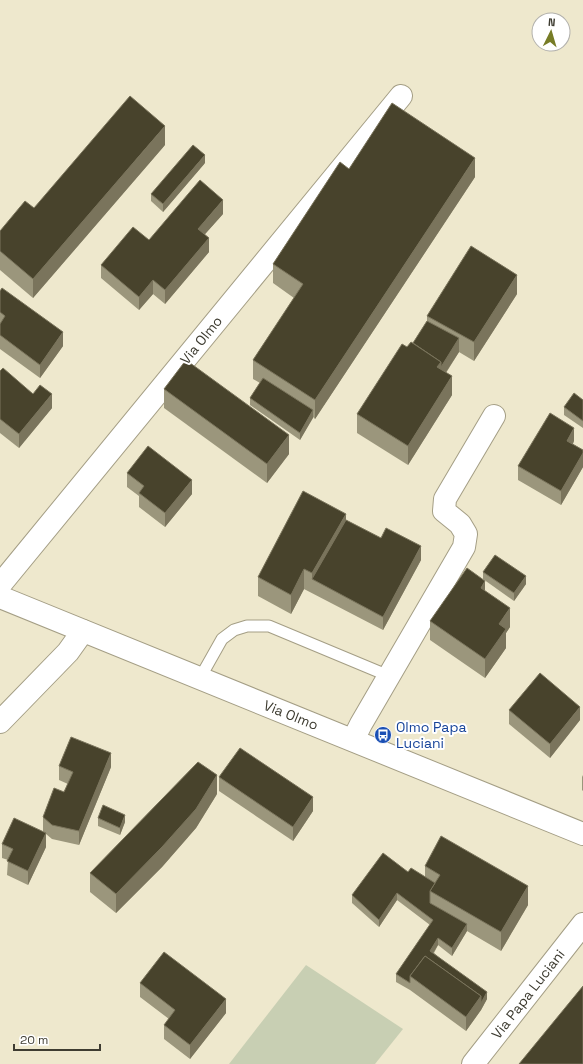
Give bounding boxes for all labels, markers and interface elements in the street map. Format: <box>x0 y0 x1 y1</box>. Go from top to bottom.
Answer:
north arrow <box>531 12 571 52</box>
text: N <box>548 15 556 29</box>
street label: Via Olmo <box>176 312 226 368</box>
street label: Via Olmo <box>261 696 321 734</box>
place label: Olmo Papa Luciani <box>396 718 466 752</box>
bus stop icon: Olmo Papa Luciani <box>373 725 393 745</box>
street label: Via Papa Luciani <box>487 946 569 1042</box>
scale bar <box>14 1026 100 1052</box>
text: 20 m <box>20 1032 48 1048</box>

